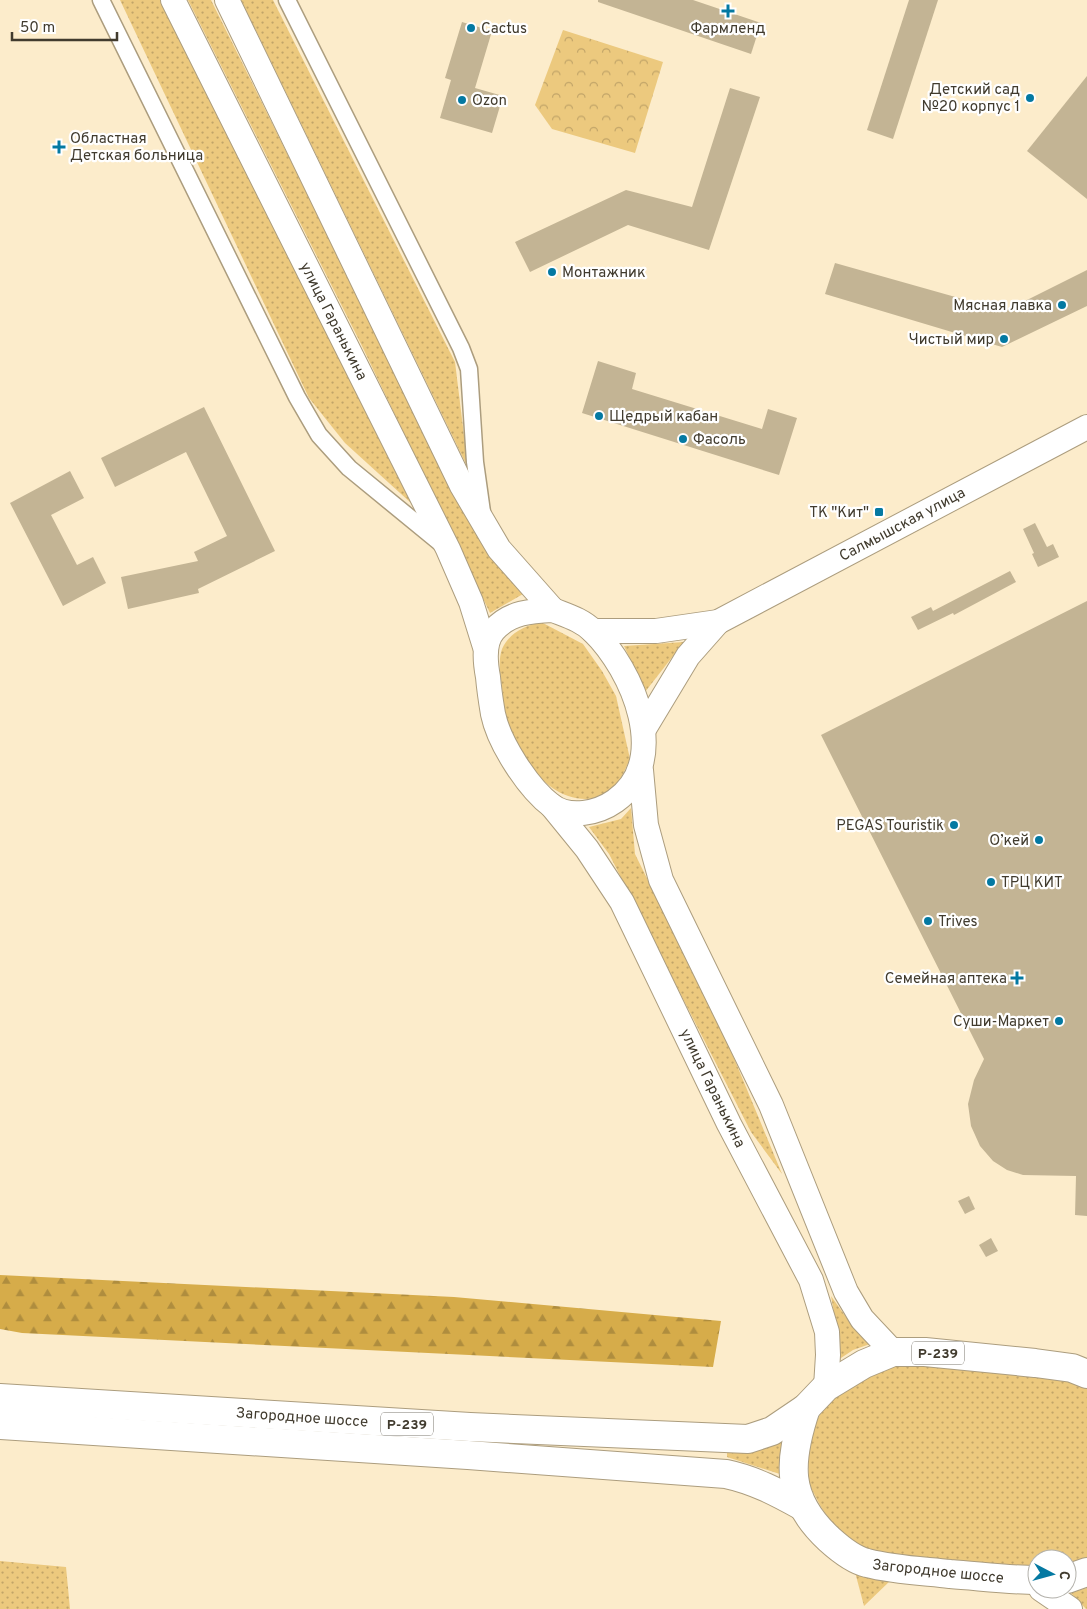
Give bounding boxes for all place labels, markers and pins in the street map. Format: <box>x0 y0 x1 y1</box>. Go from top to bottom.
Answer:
marker: Фармленд <box>722 5 734 17</box>
place label: Cactus <box>481 20 527 39</box>
place label: Фармленд <box>691 20 765 39</box>
marker: Cactus <box>465 22 477 34</box>
place label: Детский сад №20 корпус 1 <box>921 81 1020 117</box>
place label: Ozon <box>472 92 507 111</box>
marker: Детский сад №20 корпус 1 <box>1024 92 1036 104</box>
marker: Ozon <box>456 94 468 106</box>
place label: Областная Детская больница <box>70 130 203 166</box>
marker: Областная Детская больница <box>52 140 66 154</box>
place label: Монтажник <box>562 264 646 283</box>
marker: Монтажник <box>546 266 558 278</box>
place label: Мясная лавка <box>953 297 1052 316</box>
marker: Мясная лавка <box>1056 299 1068 311</box>
place label: Чистый мир <box>909 331 994 350</box>
marker: Чистый мир <box>998 333 1010 345</box>
place label: Щедрый кабан <box>609 408 718 427</box>
marker: Щедрый кабан <box>593 410 605 422</box>
place label: Фасоль <box>693 431 746 450</box>
marker: Фасоль <box>677 433 689 445</box>
place label: ТК "Кит" <box>809 504 869 523</box>
marker: ТК "Кит" <box>873 506 885 518</box>
place label: PEGAS Touristik <box>836 817 944 836</box>
marker: PEGAS Touristik <box>948 819 960 831</box>
place label: О’кей <box>989 832 1029 851</box>
marker: О’кей <box>1033 834 1045 846</box>
place label: ТРЦ КИТ <box>1001 874 1063 893</box>
marker: ТРЦ КИТ <box>985 876 997 888</box>
place label: Trives <box>938 913 978 932</box>
marker: Trives <box>922 915 934 927</box>
place label: Семейная аптека <box>885 970 1007 989</box>
marker: Семейная аптека <box>1011 972 1023 984</box>
place label: Суши-Маркет <box>953 1013 1049 1032</box>
marker: Суши-Маркет <box>1053 1015 1065 1027</box>

